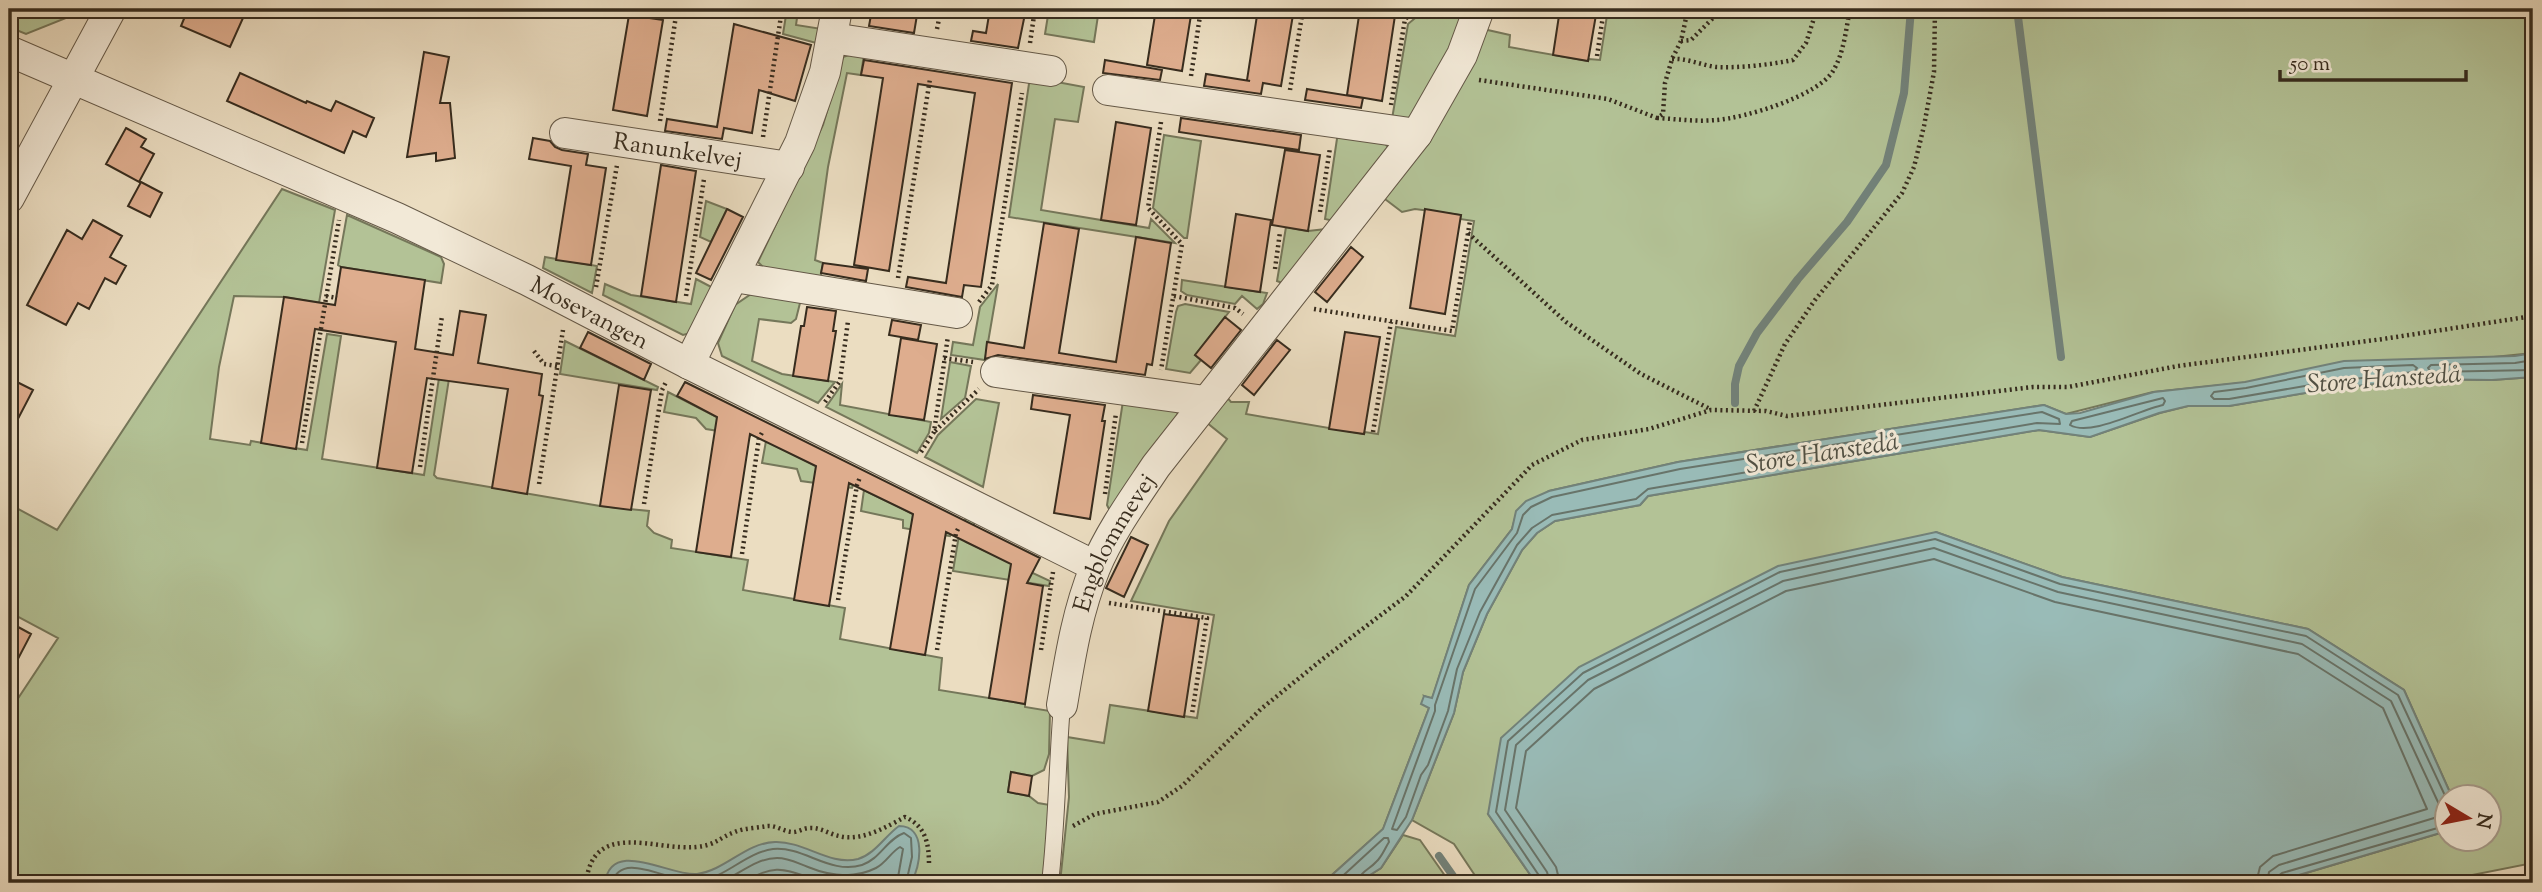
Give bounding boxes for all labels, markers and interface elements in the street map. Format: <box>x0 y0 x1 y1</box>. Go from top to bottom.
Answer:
scale bar <box>2280 38 2465 82</box>
text: 50 m <box>2289 50 2330 80</box>
street label: Ranunkelvej <box>611 126 744 179</box>
street label: Mosevangen <box>523 269 654 359</box>
water label: Store Hanstedå <box>2306 357 2462 404</box>
water label: Store Hanstedå <box>1743 424 1902 485</box>
street label: Engblommevej <box>1066 468 1165 616</box>
north arrow <box>2434 784 2504 854</box>
text: N <box>2468 811 2497 830</box>

